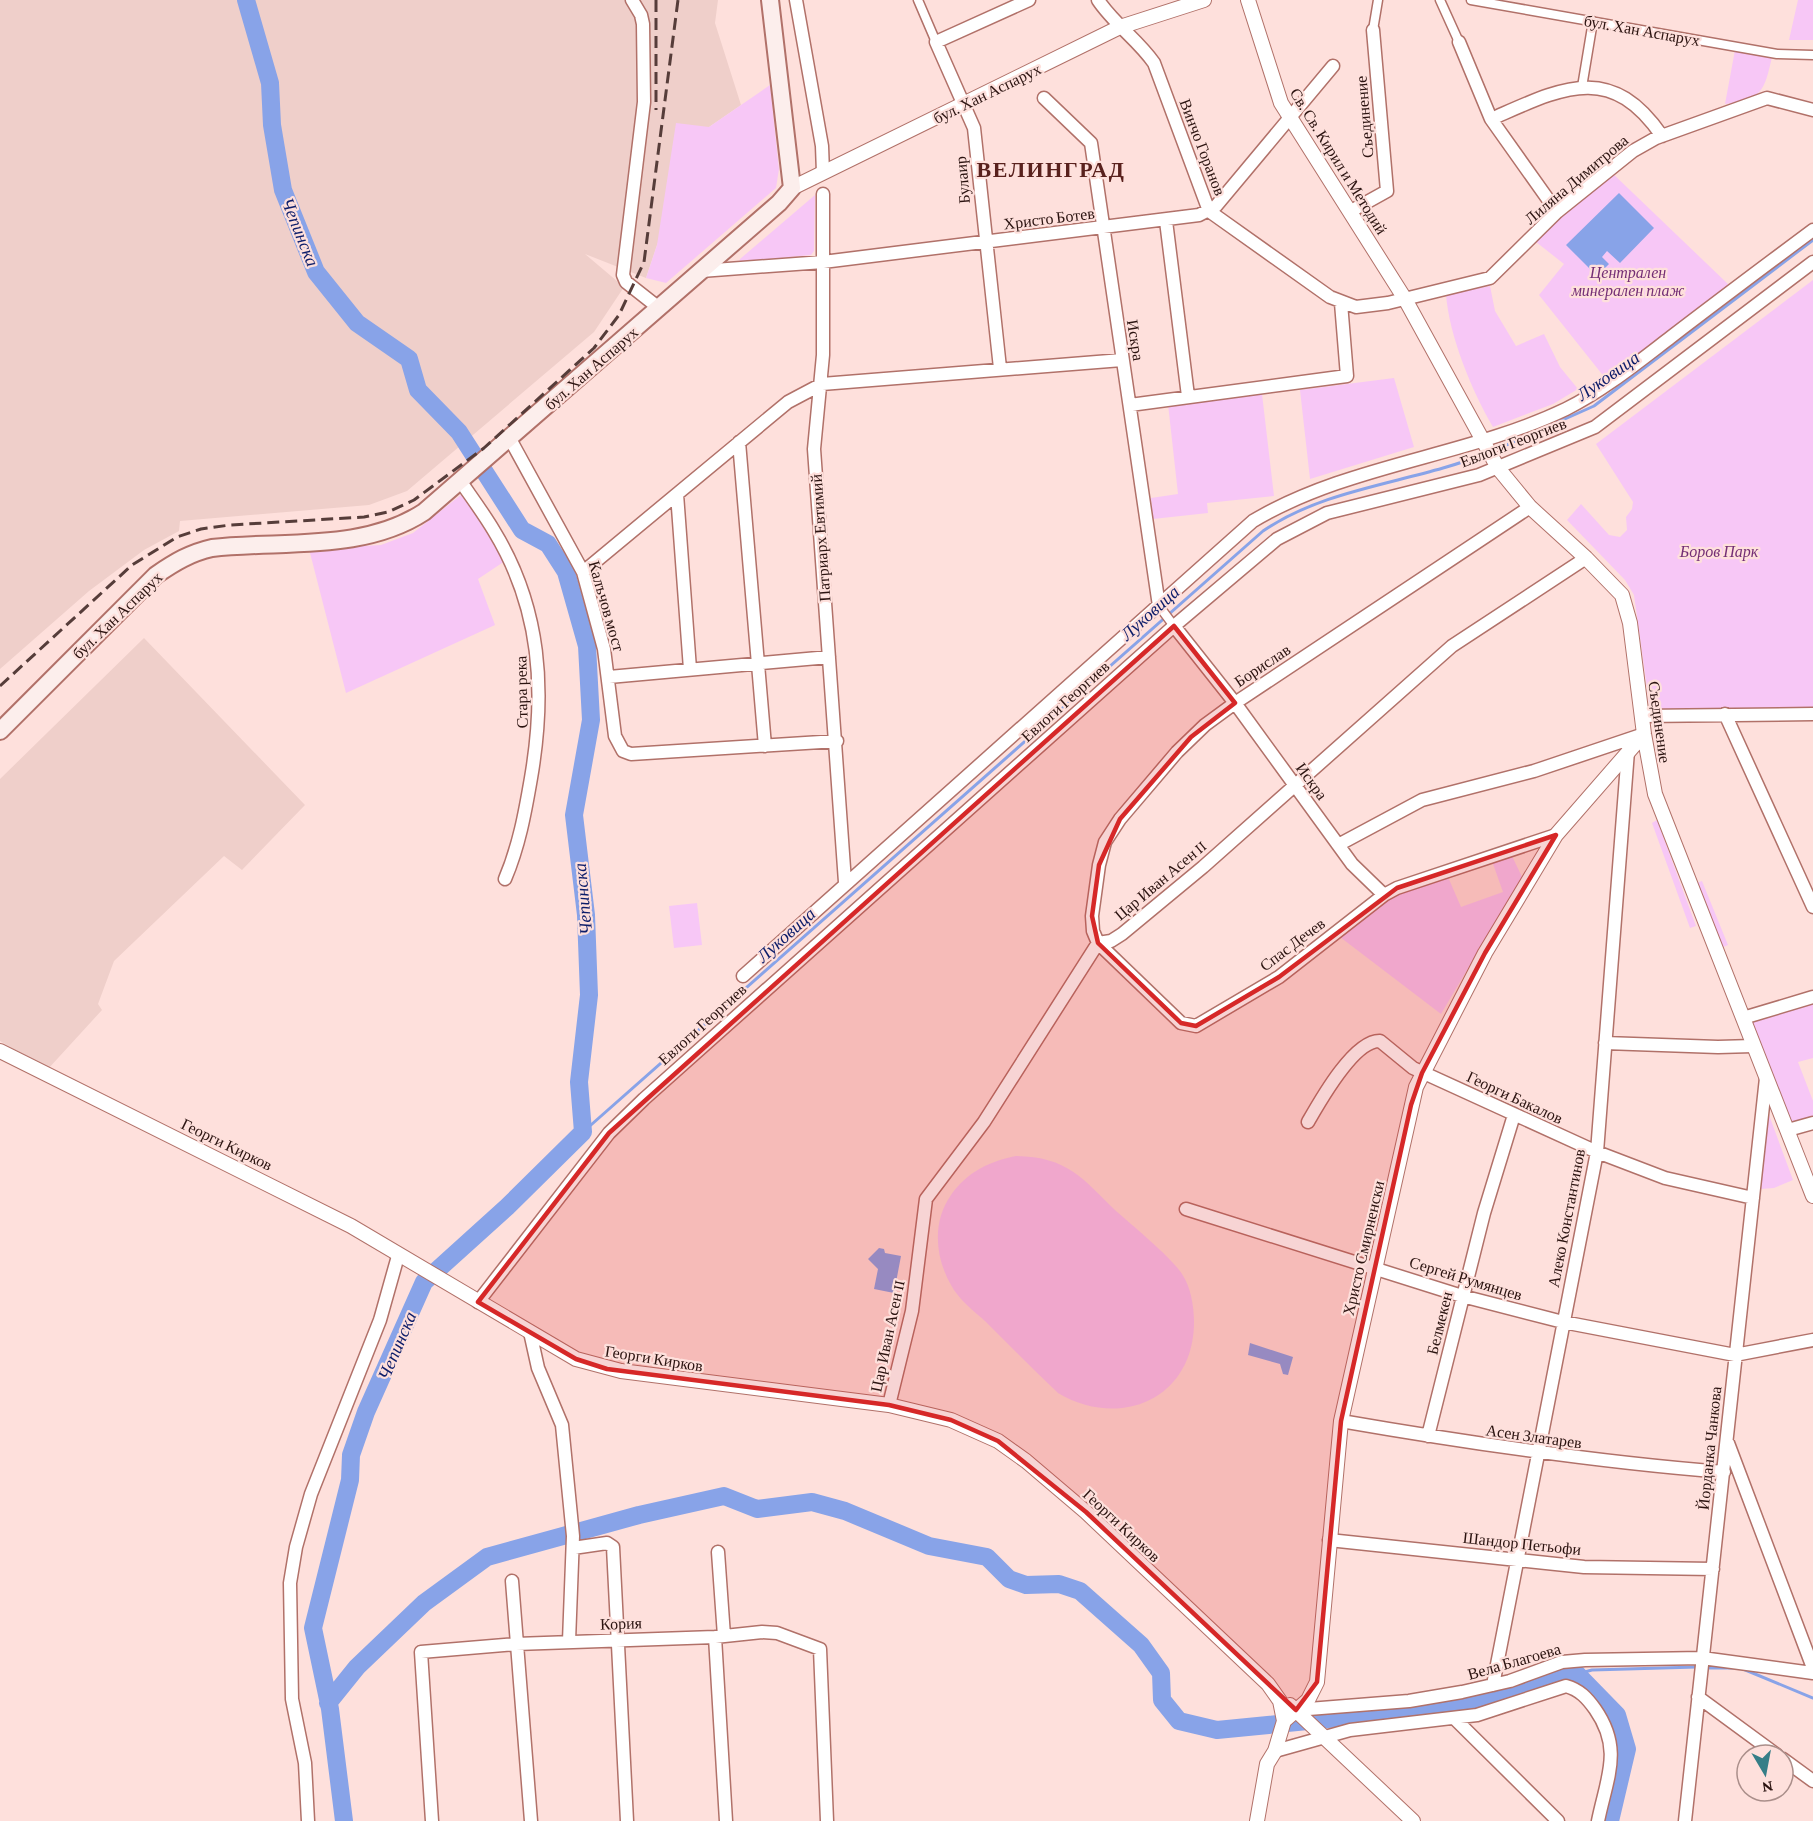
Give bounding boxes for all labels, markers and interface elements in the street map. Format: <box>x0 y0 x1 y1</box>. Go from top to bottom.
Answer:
street label: бул. Хан Аспарух <box>1582 12 1701 50</box>
street label: бул. Хан Аспарух <box>931 60 1044 128</box>
street label: Съединение <box>1352 75 1378 159</box>
street label: Св. Св. Кирил и Методий <box>1286 85 1391 238</box>
street label: Винчо Горанов <box>1175 97 1229 199</box>
street label: Лиляна Димитрова <box>1521 131 1632 228</box>
street label: Булаир <box>952 155 974 204</box>
district label: ВЕЛИНГРАД <box>977 157 1125 182</box>
water label: Чепинска <box>277 195 323 269</box>
street label: Христо Ботев <box>1003 204 1096 234</box>
park label: Централен минерален плаж <box>1571 264 1684 300</box>
street label: Искра <box>1123 318 1147 362</box>
street label: бул. Хан Аспарух <box>541 323 642 414</box>
water label: Луковица <box>1572 347 1643 405</box>
street label: Евлоги Георгиев <box>1458 414 1569 471</box>
street label: Патриарх Евтимий <box>808 473 834 602</box>
park label: Боров Парк <box>1679 543 1759 561</box>
street label: Калъчов мост <box>586 559 628 653</box>
street label: бул. Хан Аспарух <box>69 568 166 663</box>
water label: Луковица <box>1116 581 1183 645</box>
street label: Борислав <box>1231 640 1294 691</box>
street label: Стара река <box>512 656 532 728</box>
street label: Евлоги Георгиев <box>1018 657 1114 746</box>
street label: Съединение <box>1644 680 1674 764</box>
street label: Искра <box>1292 759 1331 804</box>
street label: Цар Иван Асен II <box>1111 837 1210 924</box>
water label: Чепинска <box>570 862 596 936</box>
water label: Луковица <box>752 903 819 967</box>
street label: Спас Дечев <box>1256 914 1329 975</box>
street label: Евлоги Георгиев <box>655 980 751 1069</box>
street label: Георги Бакалов <box>1464 1068 1566 1128</box>
street label: Георги Кирков <box>178 1115 275 1175</box>
street label: Алеко Константинов <box>1545 1147 1588 1289</box>
street label: Христо Смирненски <box>1340 1179 1388 1317</box>
street label: Сергей Румянцев <box>1407 1253 1525 1305</box>
street label: Цар Иван Асен II <box>867 1278 909 1394</box>
street label: Белмекен <box>1423 1289 1456 1356</box>
water label: Чепинска <box>374 1309 420 1383</box>
street label: Георги Кирков <box>604 1342 705 1376</box>
street label: Йорданка Чанкова <box>1694 1385 1725 1511</box>
street label: Асен Златарев <box>1485 1421 1583 1453</box>
street label: Георги Кирков <box>1079 1485 1164 1566</box>
street label: Шандор Петьофи <box>1462 1529 1582 1559</box>
street label: Кория <box>600 1614 643 1634</box>
street label: Вела Благоева <box>1466 1640 1563 1683</box>
north arrow <box>1735 1743 1795 1803</box>
text: N <box>1761 1778 1774 1797</box>

